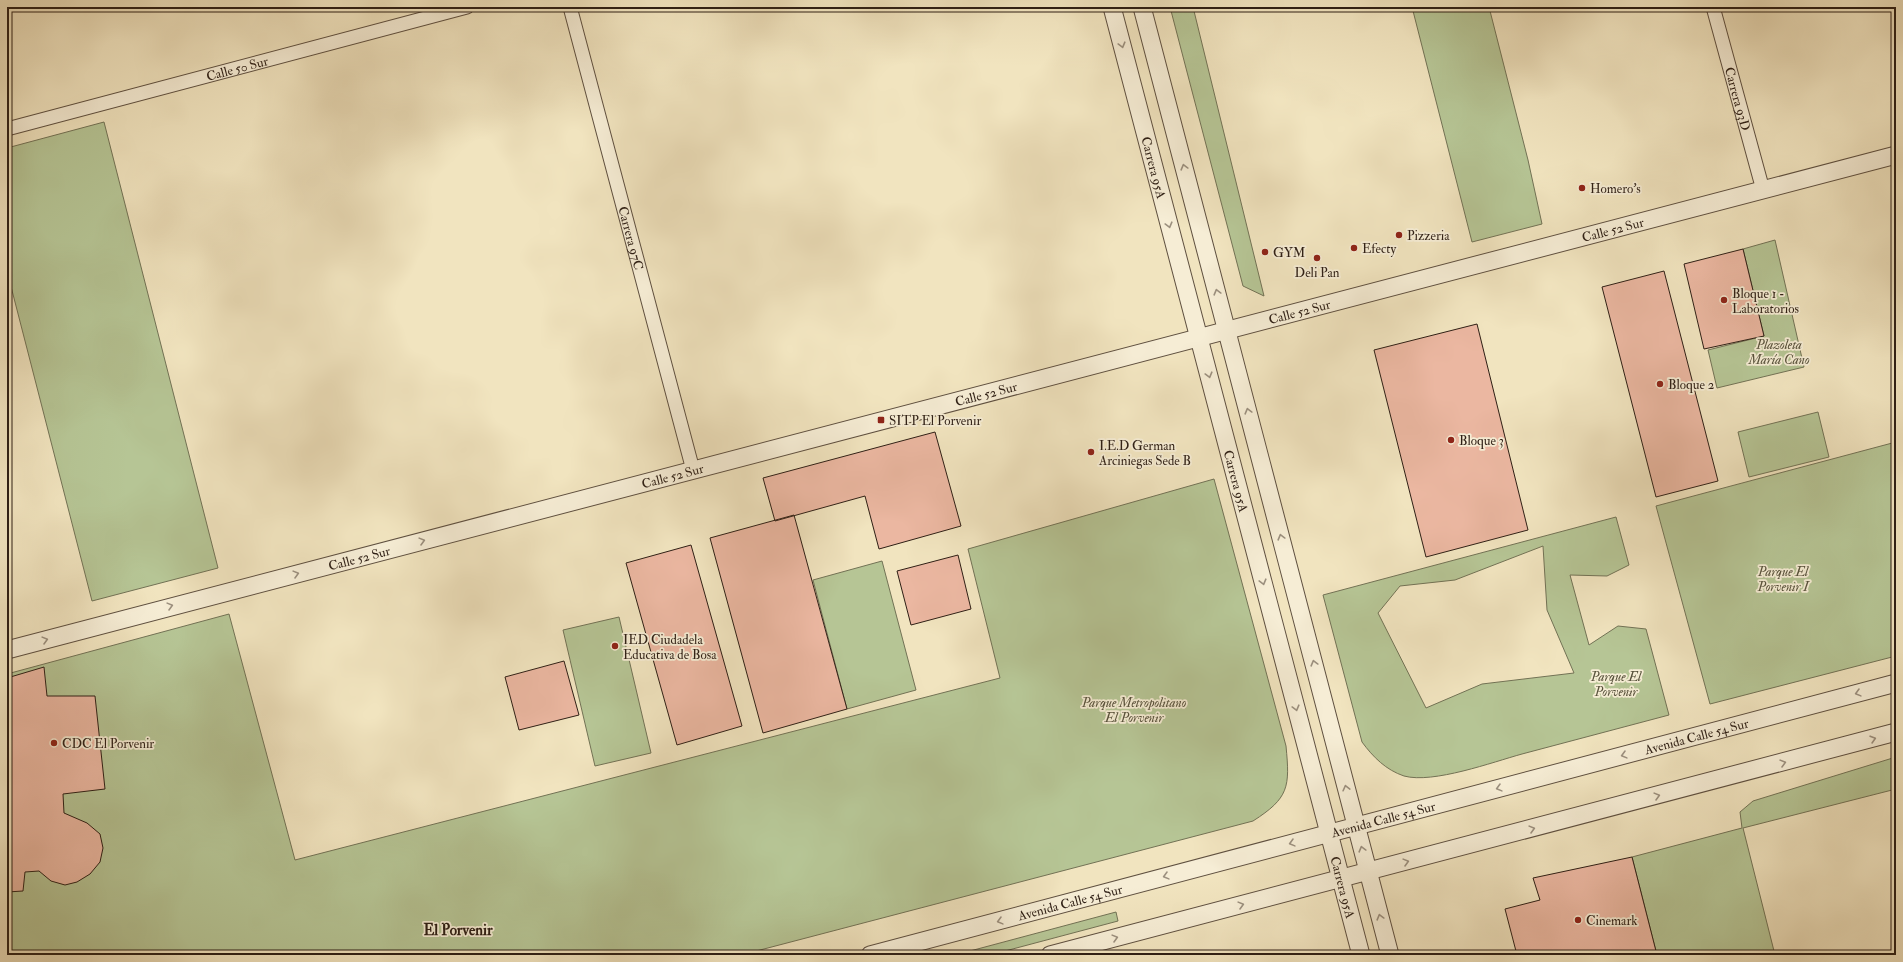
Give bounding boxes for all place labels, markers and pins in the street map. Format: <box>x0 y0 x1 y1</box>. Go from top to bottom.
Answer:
place label: Homero's <box>1590 181 1641 197</box>
marker: Homero's <box>1577 183 1587 193</box>
place label: Pizzeria <box>1407 228 1450 244</box>
marker: Pizzeria <box>1394 230 1404 240</box>
place label: Efecty <box>1362 241 1396 258</box>
marker: Efecty <box>1349 243 1359 253</box>
place label: GYM <box>1273 245 1306 261</box>
marker: GYM <box>1260 247 1270 257</box>
marker: Deli Pan <box>1312 253 1322 263</box>
place label: Deli Pan <box>1295 265 1340 281</box>
place label: Bloque 1 - Laboratorios <box>1732 286 1800 317</box>
marker: Bloque 1 - Laboratorios <box>1719 295 1729 305</box>
place label: Bloque 2 <box>1668 377 1715 393</box>
marker: Bloque 2 <box>1655 379 1665 389</box>
place label: SITP El Porvenir <box>889 413 981 429</box>
marker: SITP El Porvenir <box>876 415 886 425</box>
place label: Bloque 3 <box>1459 433 1504 449</box>
marker: Bloque 3 <box>1446 435 1456 445</box>
place label: I.E.D German Arciniegas Sede B <box>1098 438 1191 469</box>
marker: I.E.D German Arciniegas Sede B <box>1086 447 1096 457</box>
place label: IED Ciudadela Educativa de Bosa <box>623 632 717 663</box>
marker: IED Ciudadela Educativa de Bosa <box>610 641 620 651</box>
place label: CDC El Porvenir <box>62 736 154 752</box>
marker: CDC El Porvenir <box>49 738 59 748</box>
place label: Cinemark <box>1586 913 1638 929</box>
marker: Cinemark <box>1573 915 1583 925</box>

